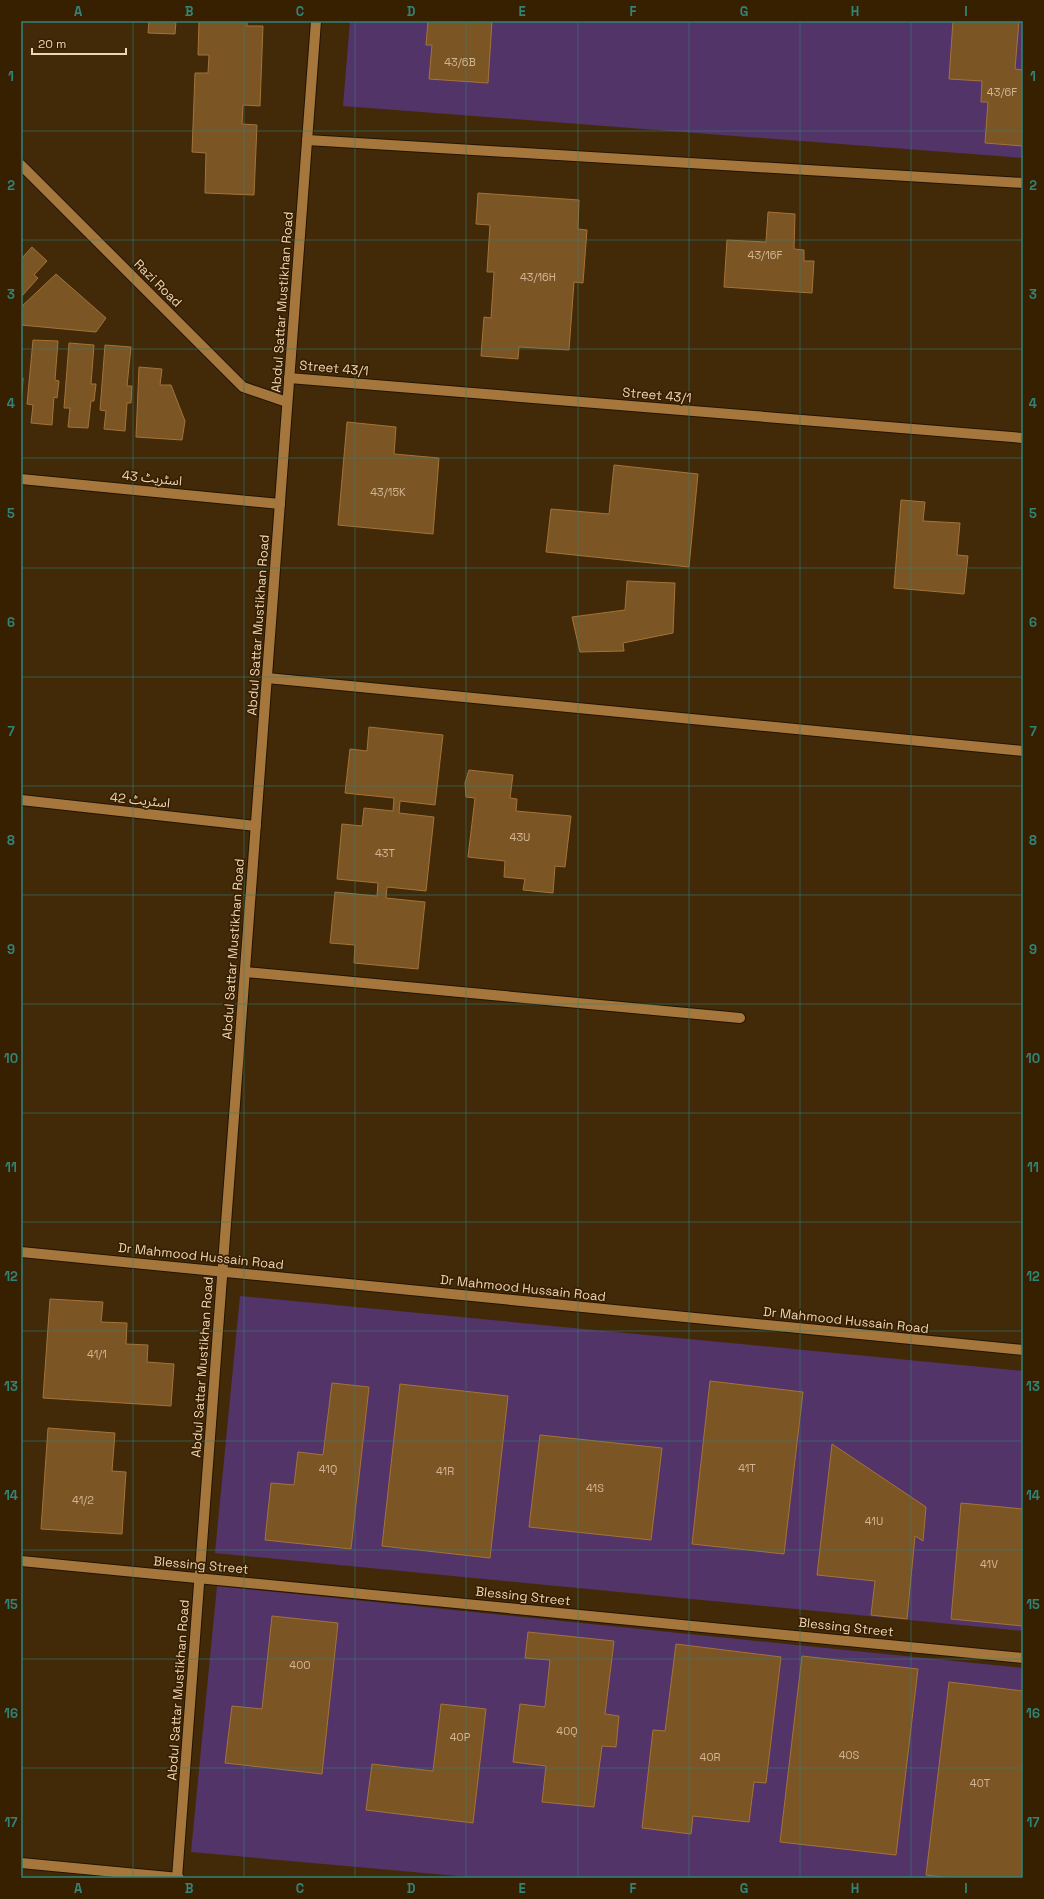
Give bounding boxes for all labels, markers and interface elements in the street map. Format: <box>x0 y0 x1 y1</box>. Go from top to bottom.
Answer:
text: A <box>74 3 83 20</box>
text: B <box>185 3 194 20</box>
text: C <box>296 3 304 20</box>
text: D <box>407 3 416 20</box>
text: E <box>518 3 526 20</box>
text: F <box>630 3 637 20</box>
text: G <box>740 3 748 20</box>
text: H <box>851 3 859 20</box>
text: I <box>964 3 968 20</box>
scale bar <box>32 30 126 56</box>
text: 20 m <box>38 36 66 52</box>
house number: 43/6B <box>444 55 476 69</box>
text: 1 <box>8 68 14 85</box>
text: 1 <box>1030 68 1036 85</box>
house number: 43/6F <box>987 85 1017 99</box>
text: 2 <box>7 177 15 194</box>
text: 2 <box>1029 177 1037 194</box>
street label: Abdul Sattar Mustikhan Road <box>267 211 297 393</box>
house number: 43/16F <box>748 248 782 262</box>
street label: Razi Road <box>130 255 186 311</box>
house number: 43/16H <box>520 270 556 284</box>
text: 3 <box>7 286 15 303</box>
text: 3 <box>1029 286 1037 303</box>
street label: Street 43/1 <box>299 357 369 379</box>
street label: Street 43/1 <box>622 384 692 406</box>
text: 4 <box>7 395 15 412</box>
text: 4 <box>1029 395 1037 412</box>
street label: اسٹریٹ 43 <box>121 466 183 490</box>
house number: 43/15K <box>370 485 406 499</box>
text: 5 <box>7 505 15 522</box>
text: 5 <box>1029 505 1037 522</box>
street label: Abdul Sattar Mustikhan Road <box>243 534 273 716</box>
text: 6 <box>7 614 15 631</box>
text: 6 <box>1029 614 1037 631</box>
text: 7 <box>7 723 15 740</box>
text: 7 <box>1029 723 1037 740</box>
street label: اسٹریٹ 42 <box>109 788 171 812</box>
house number: 43U <box>510 830 530 844</box>
text: 8 <box>7 832 15 849</box>
text: 8 <box>1029 832 1037 849</box>
house number: 43T <box>375 846 396 860</box>
street label: Abdul Sattar Mustikhan Road <box>218 858 248 1040</box>
text: 9 <box>7 941 15 958</box>
text: 9 <box>1029 941 1037 958</box>
text: 10 <box>4 1050 18 1067</box>
text: 10 <box>1026 1050 1040 1067</box>
text: 11 <box>5 1159 17 1176</box>
text: 11 <box>1027 1159 1039 1176</box>
street label: Dr Mahmood Hussain Road <box>117 1239 285 1273</box>
text: 12 <box>4 1268 18 1285</box>
text: 12 <box>1026 1268 1040 1285</box>
street label: Dr Mahmood Hussain Road <box>439 1271 607 1305</box>
street label: Abdul Sattar Mustikhan Road <box>187 1276 217 1458</box>
street label: Dr Mahmood Hussain Road <box>762 1303 930 1337</box>
house number: 41/1 <box>87 1347 107 1361</box>
text: 13 <box>4 1378 18 1395</box>
text: 13 <box>1026 1378 1040 1395</box>
house number: 41T <box>738 1461 756 1475</box>
house number: 41Q <box>319 1462 337 1476</box>
house number: 41R <box>436 1464 454 1478</box>
house number: 41S <box>586 1481 604 1495</box>
text: 14 <box>4 1487 18 1504</box>
text: 14 <box>1026 1487 1040 1504</box>
house number: 41/2 <box>72 1493 94 1507</box>
house number: 41U <box>865 1514 883 1528</box>
street label: Blessing Street <box>153 1552 249 1578</box>
house number: 41V <box>980 1557 998 1571</box>
street label: Blessing Street <box>474 1583 572 1609</box>
text: 15 <box>4 1596 18 1613</box>
text: 15 <box>1026 1596 1040 1613</box>
street label: Abdul Sattar Mustikhan Road <box>163 1599 193 1781</box>
street label: Blessing Street <box>797 1614 895 1640</box>
house number: 40O <box>289 1658 311 1672</box>
text: 16 <box>4 1705 18 1722</box>
text: 16 <box>1026 1705 1040 1722</box>
house number: 40Q <box>556 1724 578 1738</box>
house number: 40P <box>450 1730 471 1744</box>
house number: 40S <box>839 1748 860 1762</box>
house number: 40R <box>700 1750 720 1764</box>
house number: 40T <box>970 1776 991 1790</box>
text: 17 <box>4 1814 18 1831</box>
text: 17 <box>1026 1814 1040 1831</box>
text: A <box>74 1880 83 1897</box>
text: B <box>185 1880 194 1897</box>
text: C <box>296 1880 304 1897</box>
text: D <box>407 1880 416 1897</box>
text: E <box>518 1880 526 1897</box>
text: F <box>630 1880 637 1897</box>
text: G <box>740 1880 748 1897</box>
text: H <box>851 1880 859 1897</box>
text: I <box>964 1880 968 1897</box>

